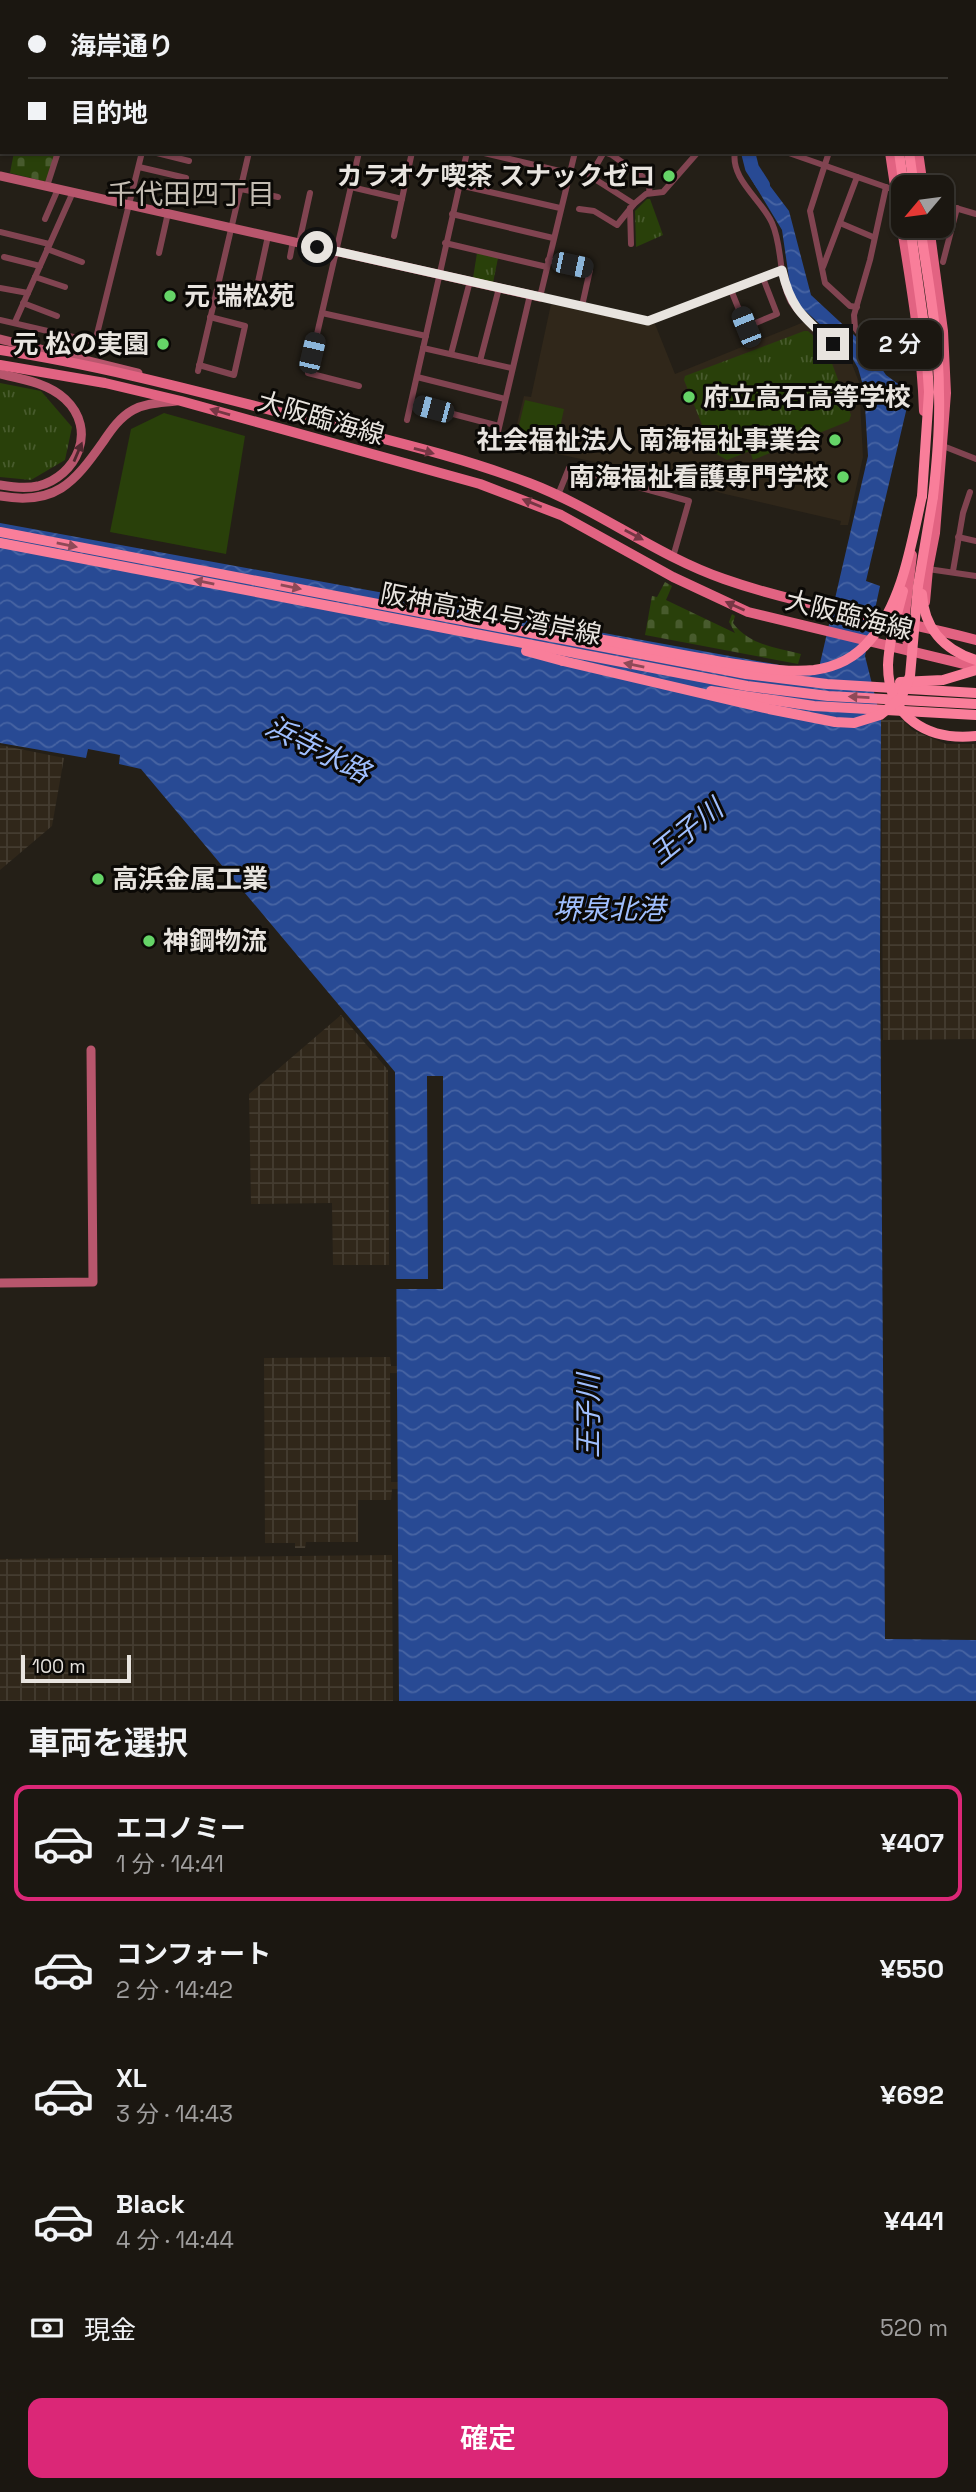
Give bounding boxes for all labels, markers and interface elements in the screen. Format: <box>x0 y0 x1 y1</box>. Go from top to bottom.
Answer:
text: 海岸通り <box>70 29 174 63</box>
text: 目的地 <box>70 96 148 130</box>
place label: カラオケ喫茶 スナックゼロ <box>336 159 655 193</box>
marker: カラオケ喫茶 スナックゼロ <box>661 168 677 184</box>
north arrow <box>891 175 954 238</box>
map controls <box>891 175 954 238</box>
district label: 千代田四丁目 <box>107 176 275 212</box>
route start <box>301 231 333 263</box>
car <box>550 250 595 280</box>
place label: 元 瑞松苑 <box>184 279 295 313</box>
marker: 元 瑞松苑 <box>162 288 178 304</box>
car <box>729 304 764 350</box>
callout: 2 分 <box>858 320 942 368</box>
place label: 元 松の実園 <box>12 327 149 361</box>
route end <box>817 328 849 360</box>
text: 2 分 <box>879 329 921 359</box>
car <box>298 330 327 376</box>
marker: 元 松の実園 <box>155 336 171 352</box>
place label: 府立高石高等学校 <box>703 380 911 414</box>
street label: 大阪臨海線 <box>254 384 388 452</box>
marker: 府立高石高等学校 <box>681 389 697 405</box>
car <box>410 393 457 425</box>
one-way arrow <box>209 406 230 416</box>
place label: 社会福祉法人 南海福祉事業会 <box>476 423 821 457</box>
marker: 社会福祉法人 南海福祉事業会 <box>827 432 843 448</box>
one-way arrow <box>72 442 83 463</box>
one-way arrow <box>414 446 435 456</box>
place label: 南海福祉看護専門学校 <box>569 460 829 494</box>
marker: 南海福祉看護専門学校 <box>835 469 851 485</box>
one-way arrow <box>522 497 542 509</box>
one-way arrow <box>624 529 644 541</box>
one-way arrow <box>56 539 78 550</box>
one-way arrow <box>193 576 215 587</box>
street label: 阪神高速4号湾岸線 <box>378 576 604 652</box>
one-way arrow <box>280 581 302 592</box>
street label: 大阪臨海線 <box>782 583 916 647</box>
one-way arrow <box>724 600 745 611</box>
one-way arrow <box>623 659 645 670</box>
one-way arrow <box>848 692 870 703</box>
water label: 浜寺水路 <box>260 708 378 791</box>
water label: 王子川 <box>642 789 732 871</box>
place label: 高浜金属工業 <box>112 862 268 896</box>
marker: 高浜金属工業 <box>90 871 106 887</box>
water label: 堺泉北港 <box>553 891 669 927</box>
place label: 神鋼物流 <box>163 924 267 958</box>
marker: 神鋼物流 <box>141 933 157 949</box>
water label: 王子川 <box>570 1371 606 1458</box>
scale bar <box>21 1652 131 1684</box>
text: 100 m <box>32 1654 86 1679</box>
text: 車両を選択 <box>28 1723 188 1763</box>
text: エコノミー <box>116 1811 246 1845</box>
icon: car <box>32 1812 95 1875</box>
text: ¥407 <box>881 1826 944 1860</box>
text: 1 分 · 14:41 <box>116 1849 224 1879</box>
text: コンフォート <box>116 1937 271 1971</box>
icon: car <box>32 1938 95 2001</box>
text: ¥550 <box>880 1952 944 1986</box>
text: 2 分 · 14:42 <box>116 1975 233 2005</box>
text: XL <box>116 2061 147 2095</box>
icon: car <box>32 2064 95 2127</box>
text: ¥692 <box>880 2078 944 2112</box>
text: 3 分 · 14:43 <box>116 2099 233 2129</box>
text: Black <box>116 2187 185 2221</box>
icon: car <box>32 2190 95 2253</box>
text: ¥441 <box>884 2204 944 2238</box>
text: 4 分 · 14:44 <box>116 2225 234 2255</box>
icon: cash <box>28 2309 66 2347</box>
text: 現金 <box>84 2313 136 2347</box>
text: 520 m <box>880 2313 948 2343</box>
button: 確定 <box>28 2398 948 2478</box>

